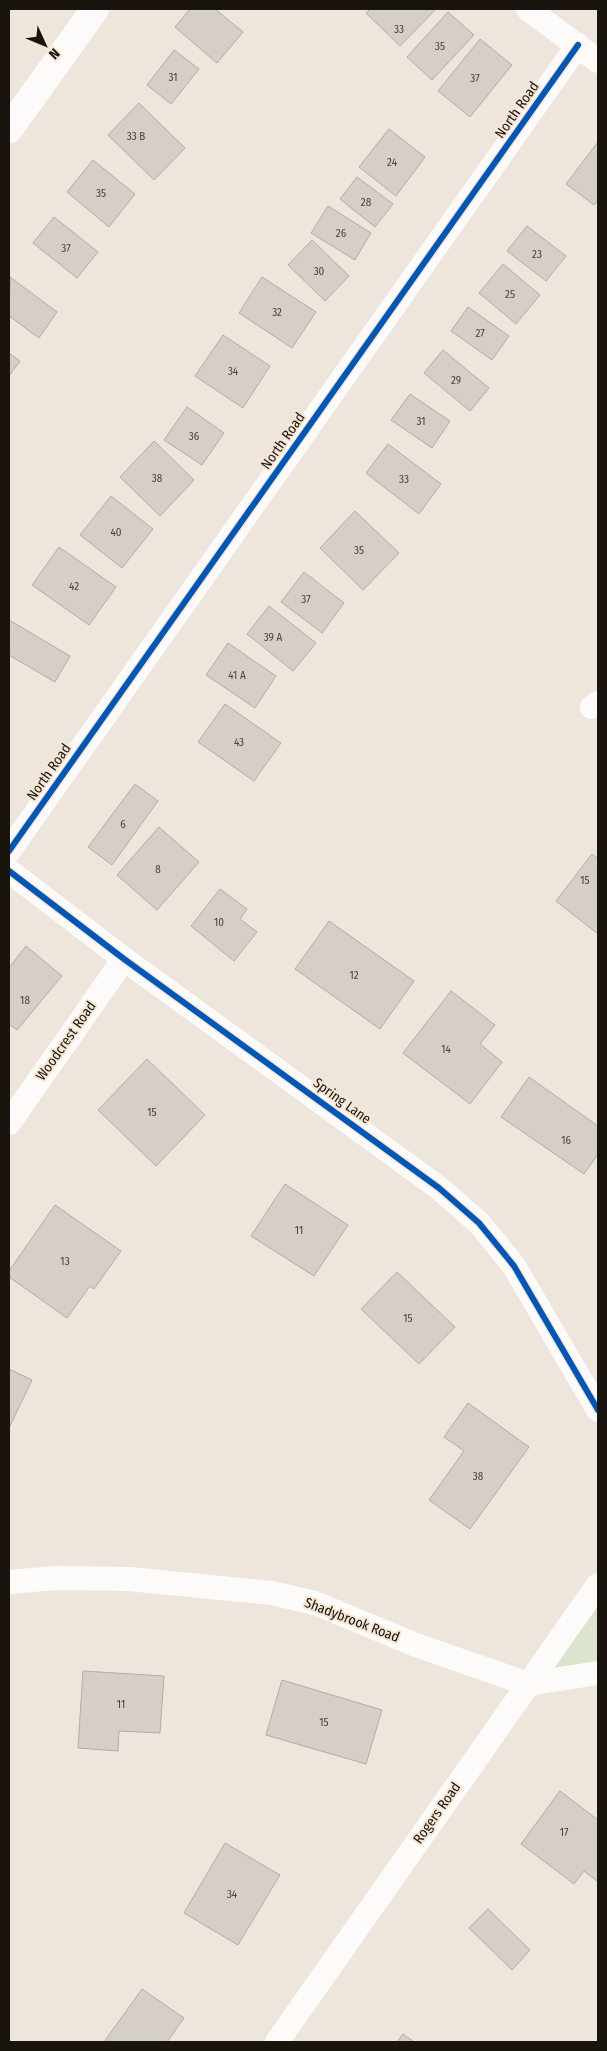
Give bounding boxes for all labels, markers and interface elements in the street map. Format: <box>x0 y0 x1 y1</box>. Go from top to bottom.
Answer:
north arrow <box>20 20 70 70</box>
house number: 33 <box>394 23 404 36</box>
house number: 35 <box>435 40 445 53</box>
text: N <box>45 45 63 63</box>
house number: 31 <box>169 71 178 84</box>
house number: 37 <box>470 72 480 85</box>
street label: North Road <box>491 78 543 142</box>
house number: 33 B <box>127 130 145 143</box>
house number: 24 <box>387 156 398 169</box>
house number: 35 <box>96 187 106 200</box>
house number: 28 <box>361 196 372 209</box>
house number: 26 <box>336 227 347 240</box>
house number: 37 <box>61 242 71 255</box>
house number: 23 <box>532 248 542 261</box>
house number: 30 <box>314 265 325 278</box>
house number: 25 <box>505 288 515 301</box>
house number: 32 <box>272 306 282 319</box>
house number: 27 <box>475 327 485 340</box>
house number: 34 <box>228 365 239 378</box>
house number: 29 <box>451 374 461 387</box>
street label: North Road <box>257 409 309 473</box>
house number: 31 <box>417 415 426 428</box>
house number: 36 <box>189 430 200 443</box>
house number: 38 <box>152 472 163 485</box>
house number: 33 <box>399 473 409 486</box>
house number: 40 <box>110 526 122 539</box>
house number: 35 <box>354 544 364 557</box>
house number: 42 <box>69 580 79 593</box>
house number: 37 <box>301 593 311 606</box>
house number: 39 A <box>264 631 282 644</box>
house number: 41 A <box>228 669 246 682</box>
house number: 43 <box>234 736 244 749</box>
street label: North Road <box>23 740 75 804</box>
house number: 6 <box>120 818 126 831</box>
house number: 8 <box>155 863 161 876</box>
house number: 15 <box>580 874 590 887</box>
house number: 10 <box>214 916 224 929</box>
house number: 12 <box>349 969 359 982</box>
house number: 18 <box>20 994 30 1007</box>
street label: Woodcrest Road <box>32 998 100 1084</box>
house number: 14 <box>441 1043 451 1056</box>
street label: Spring Lane <box>310 1074 374 1128</box>
house number: 15 <box>147 1106 157 1119</box>
house number: 16 <box>561 1134 571 1147</box>
house number: 11 <box>295 1224 303 1237</box>
house number: 13 <box>60 1255 70 1268</box>
house number: 15 <box>403 1312 413 1325</box>
house number: 38 <box>473 1470 484 1483</box>
street label: Shadybrook Road <box>302 1594 402 1646</box>
house number: 11 <box>117 1698 125 1711</box>
house number: 15 <box>319 1716 329 1729</box>
street label: Rogers Road <box>410 1779 464 1847</box>
house number: 17 <box>560 1826 569 1839</box>
house number: 34 <box>227 1888 238 1901</box>

